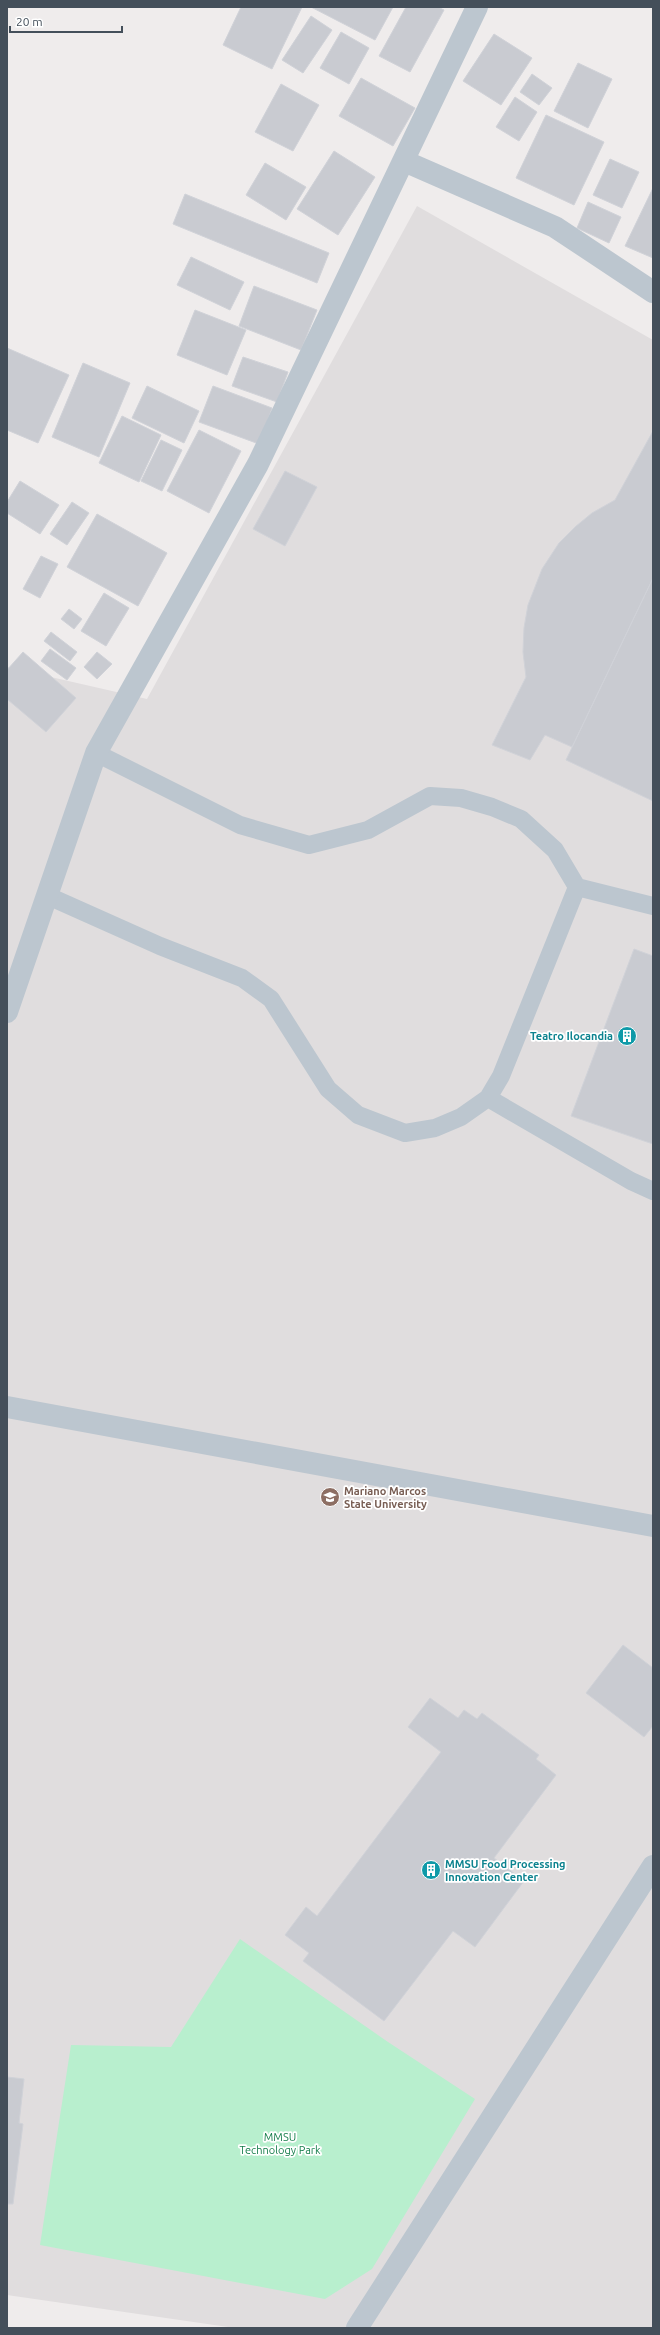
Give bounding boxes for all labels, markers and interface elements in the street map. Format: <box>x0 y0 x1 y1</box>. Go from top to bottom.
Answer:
scale bar <box>10 8 122 34</box>
text: 20 m <box>16 15 43 28</box>
building icon: Teatro Ilocandia <box>616 1025 638 1047</box>
place label: Teatro Ilocandia <box>530 1030 613 1042</box>
place label: Mariano Marcos State University <box>344 1485 427 1510</box>
school or university icon: Mariano Marcos State University <box>319 1486 341 1508</box>
place label: MMSU Food Processing Innovation Center <box>445 1858 566 1883</box>
building icon: MMSU Food Processing Innovation Center <box>420 1859 442 1881</box>
park label: MMSU Technology Park <box>239 2131 321 2156</box>

